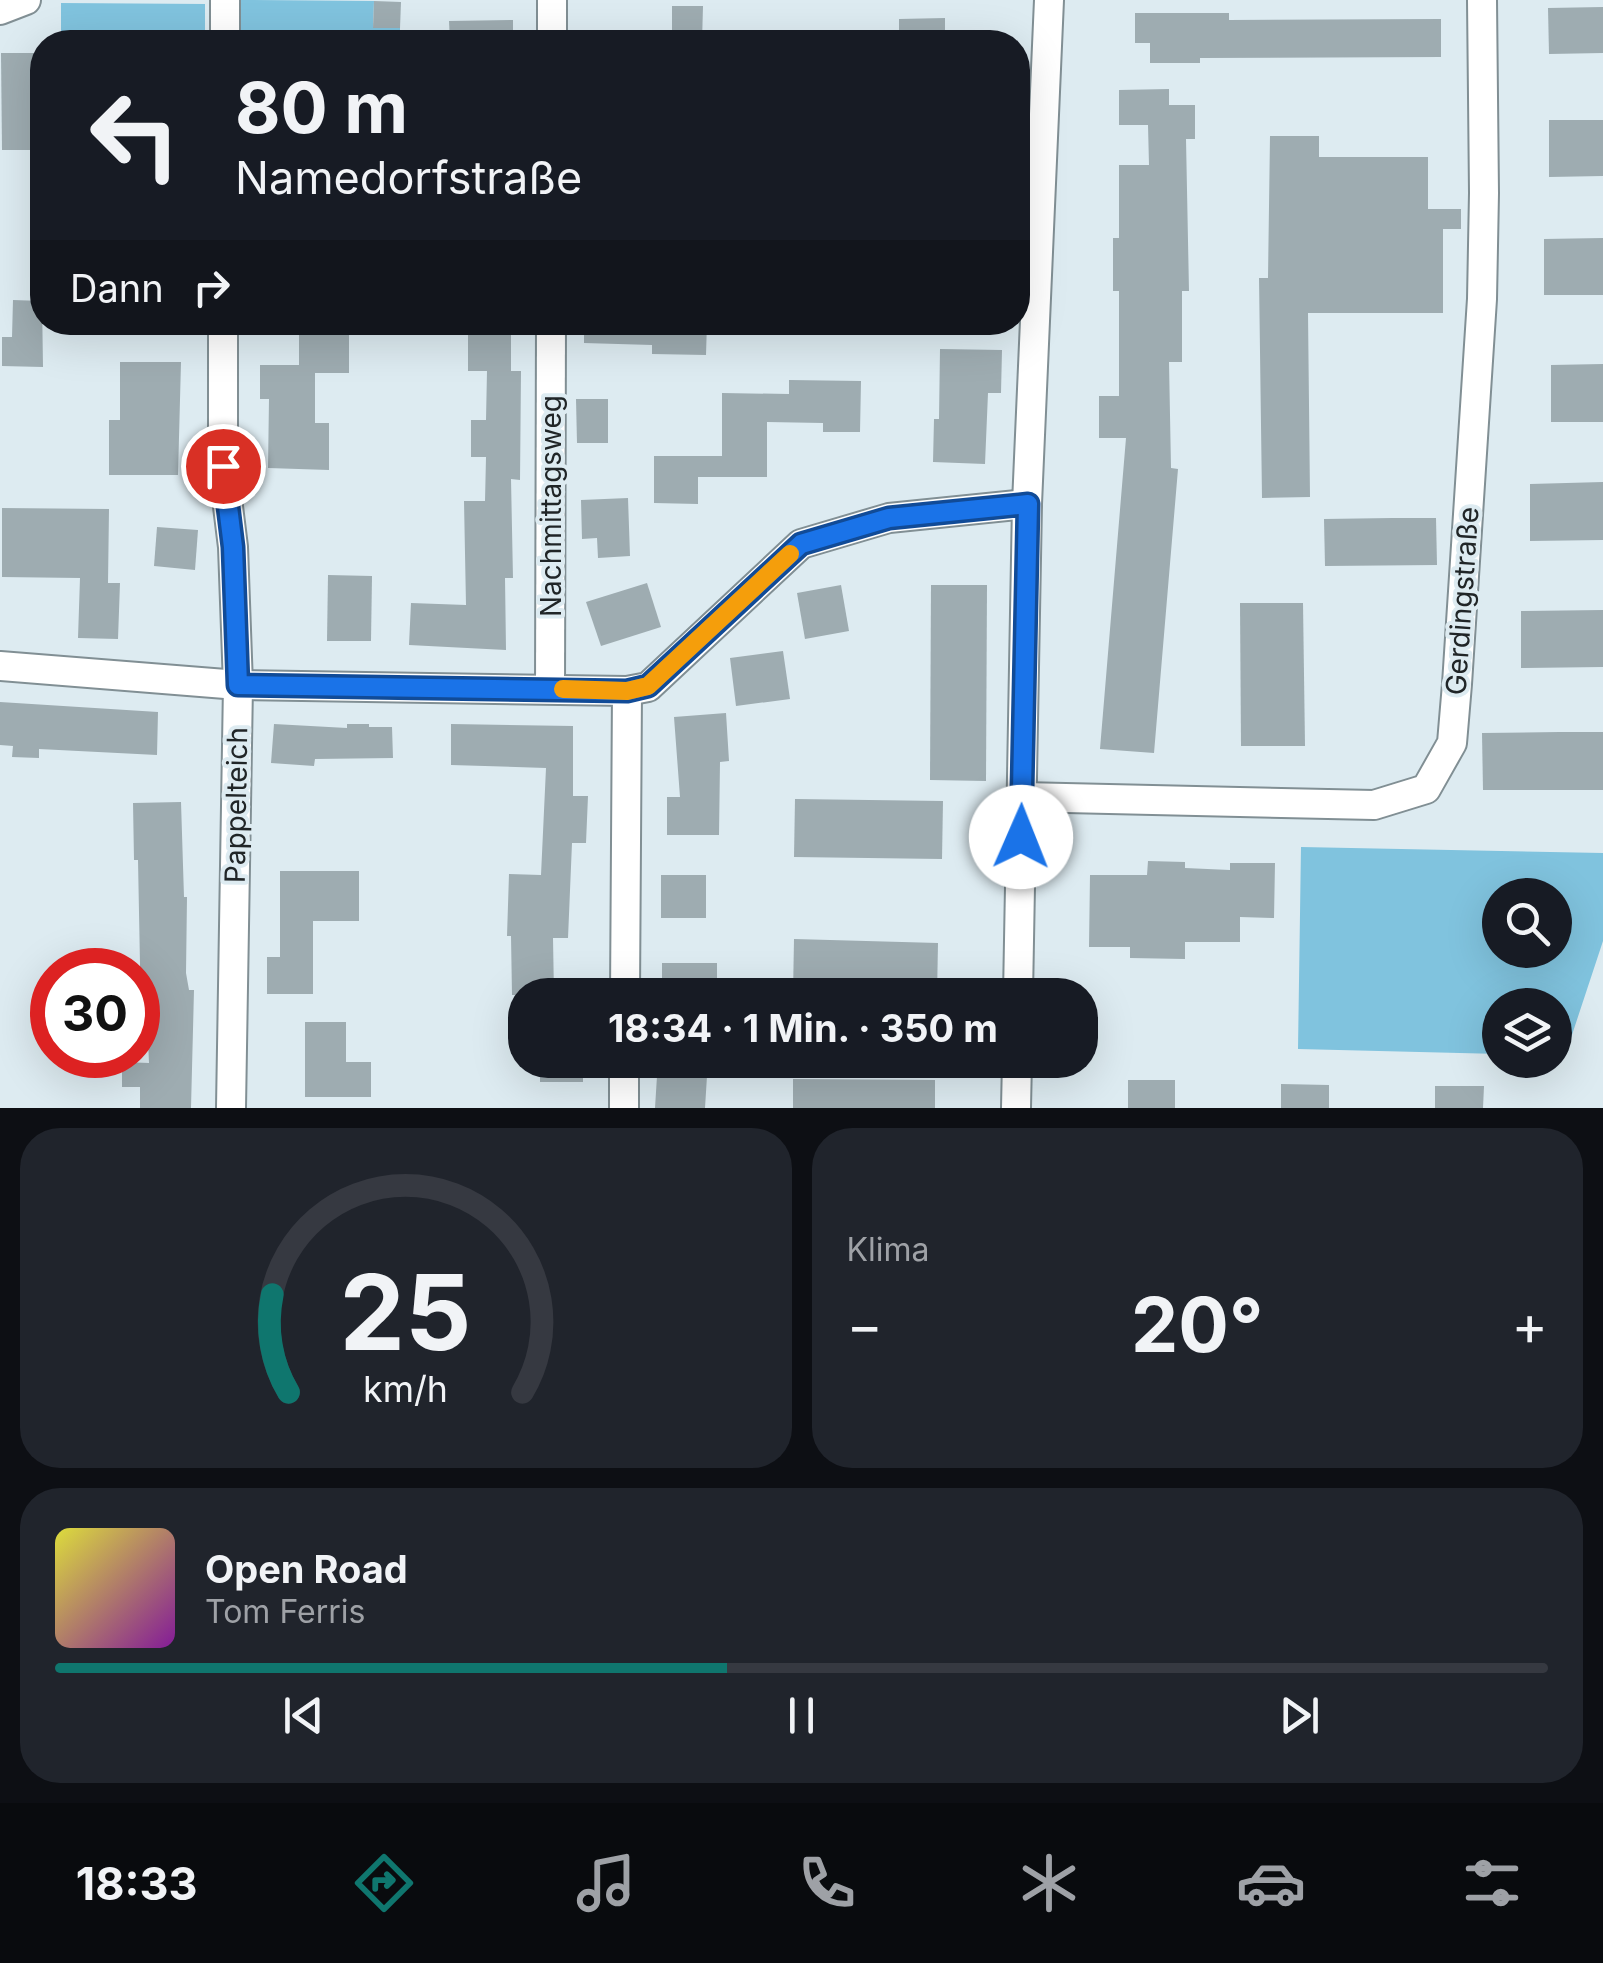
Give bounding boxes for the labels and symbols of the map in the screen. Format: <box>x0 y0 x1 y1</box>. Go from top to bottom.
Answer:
street label: Nachmittagsweg <box>534 395 568 617</box>
pin <box>181 424 266 509</box>
street label: Gerdingstraße <box>1438 506 1486 696</box>
street label: Pappelteich <box>218 727 254 883</box>
position arrow <box>969 785 1073 889</box>
speed limit sign: 30 <box>30 948 160 1078</box>

